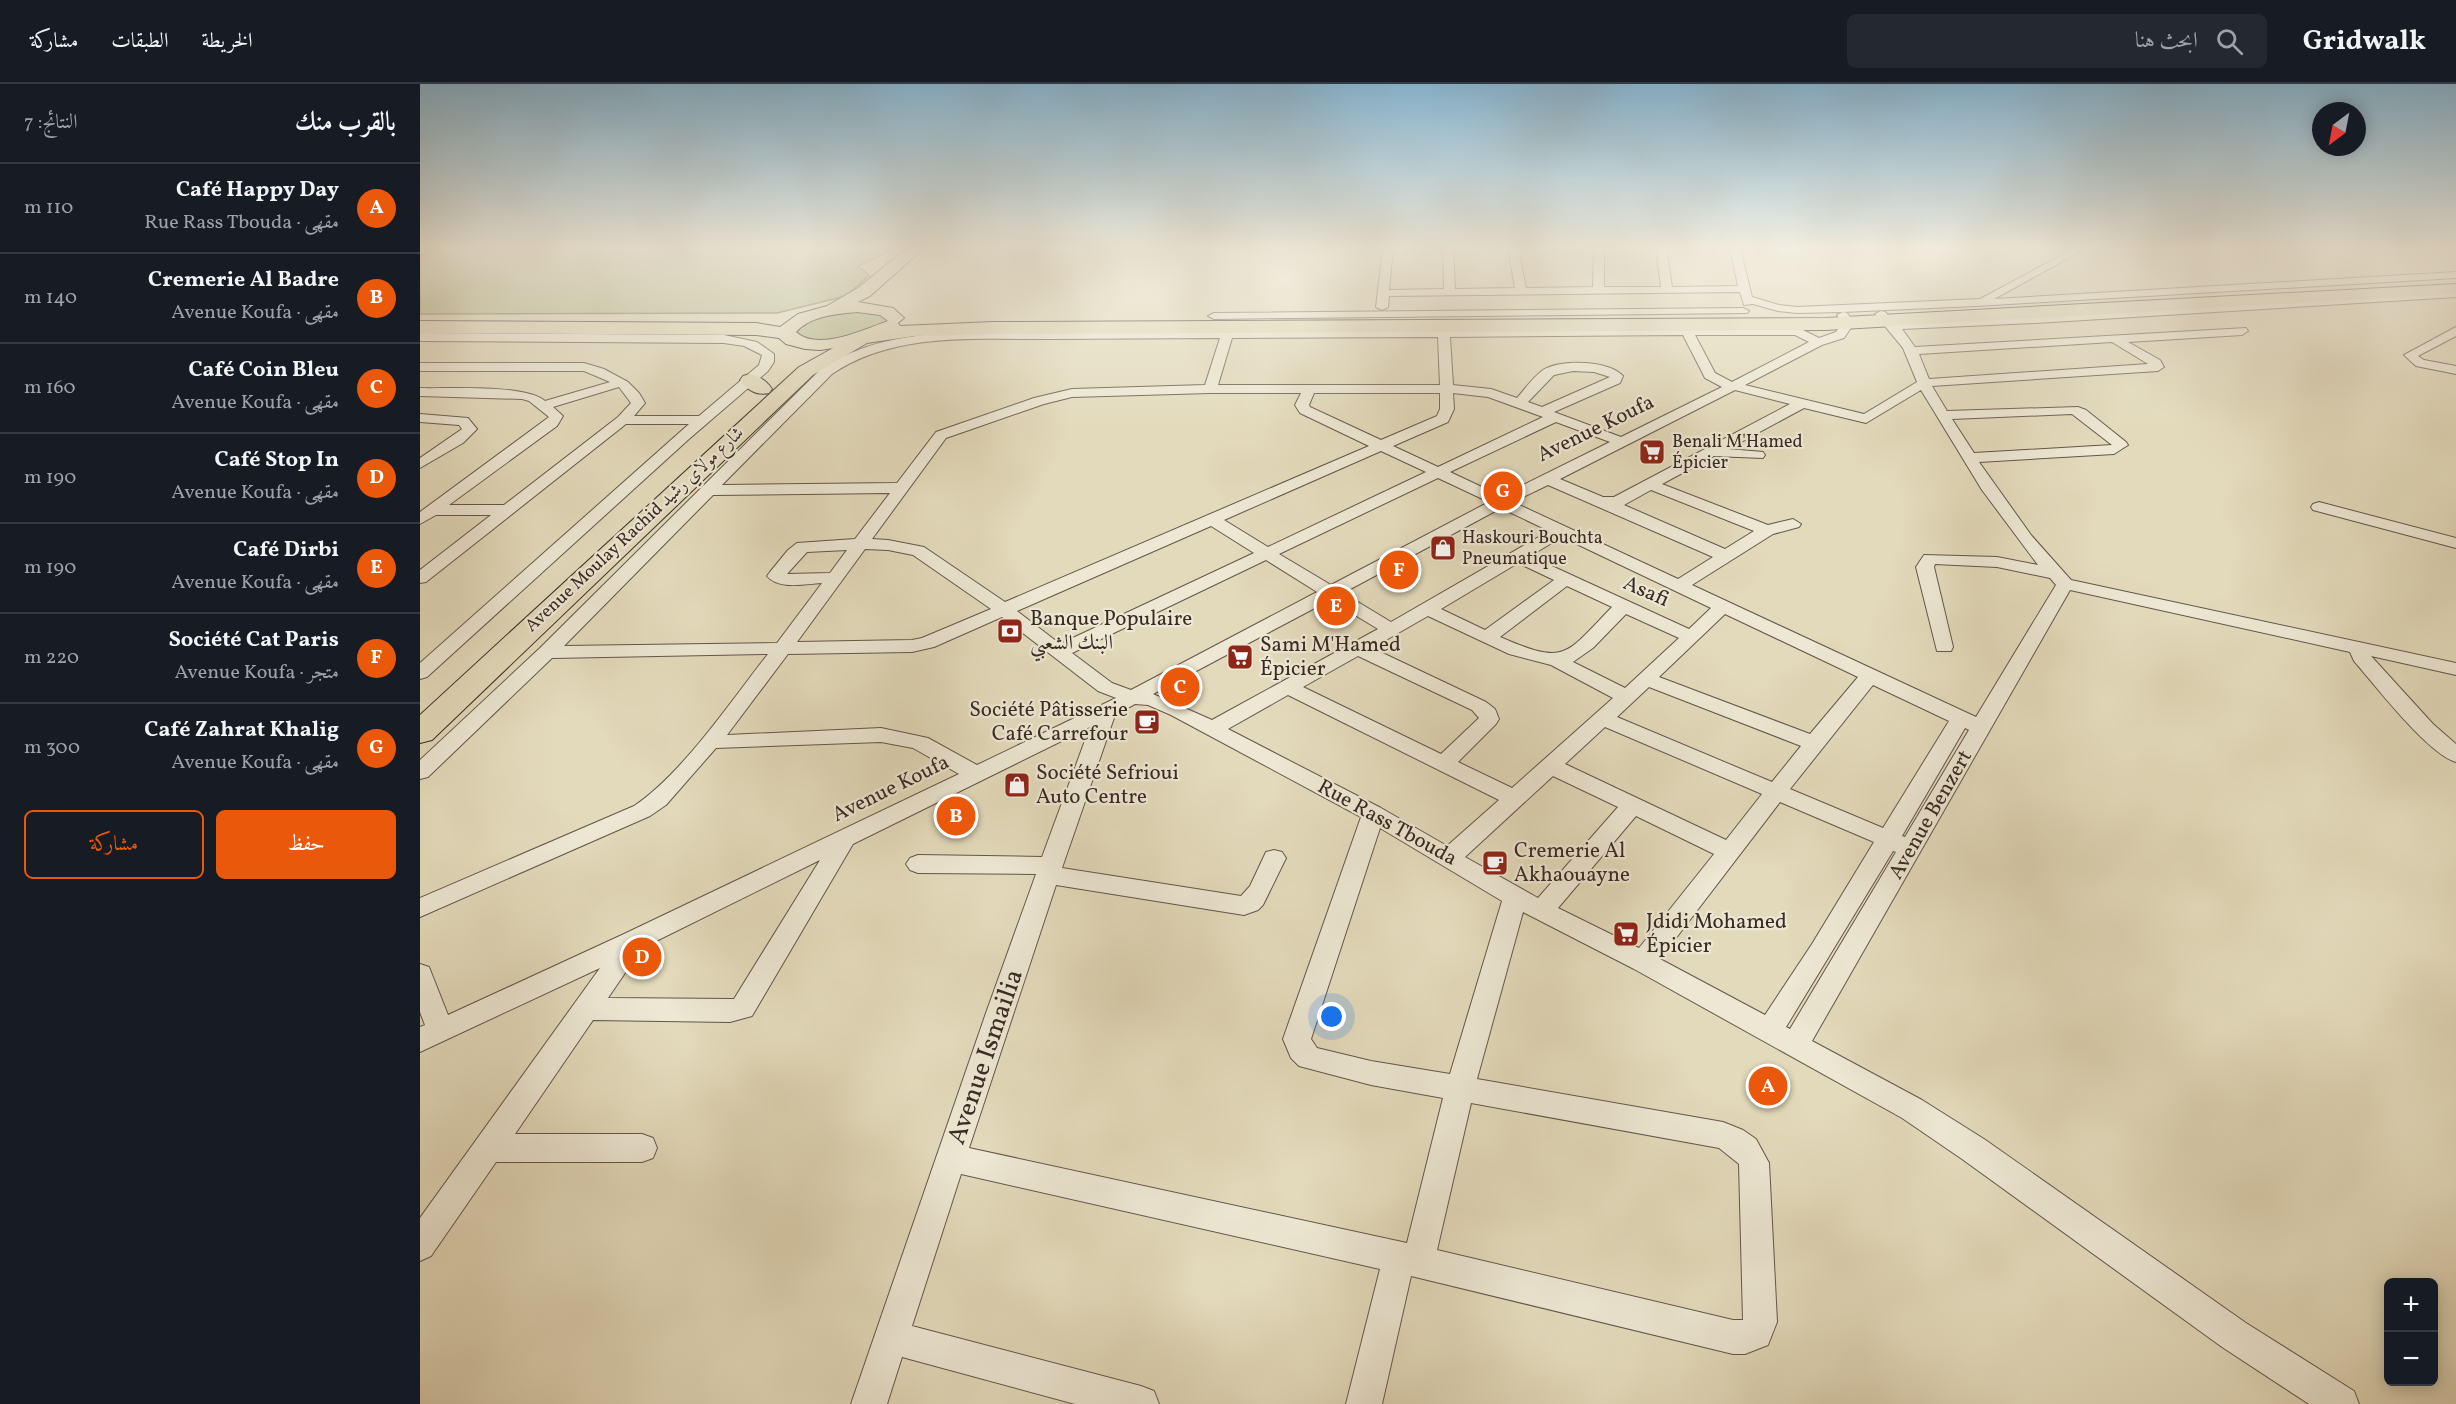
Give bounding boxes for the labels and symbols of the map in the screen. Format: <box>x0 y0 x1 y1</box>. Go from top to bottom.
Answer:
north arrow <box>2312 102 2366 156</box>
street label: Avenue Koufa <box>1533 388 1659 470</box>
street label: Avenue Moulay Rachid شارع مولاي رشيد <box>520 422 751 639</box>
place label: Benali M'Hamed Épicier <box>1672 430 1803 476</box>
supermarket icon: Benali M'Hamed Épicier <box>1637 437 1667 467</box>
pin: G <box>1484 468 1522 514</box>
place label: Haskouri Bouchta Pneumatique <box>1462 526 1603 572</box>
shop icon: Haskouri Bouchta Pneumatique <box>1428 533 1458 563</box>
pin: F <box>1380 548 1418 592</box>
street label: Asafi <box>1618 569 1674 615</box>
pin: E <box>1316 584 1356 628</box>
place label: Banque Populaire البنك الشعبي <box>1030 605 1192 662</box>
bank icon: Banque Populaire البنك الشعبي <box>995 616 1025 646</box>
place label: Sami M'Hamed Épicier <box>1260 631 1401 684</box>
supermarket icon: Sami M'Hamed Épicier <box>1225 642 1255 672</box>
pin: C <box>1160 664 1200 710</box>
place label: Société Pâtisserie Café Carrefour <box>969 696 1128 749</box>
cafe icon: Société Pâtisserie Café Carrefour <box>1132 707 1162 737</box>
street label: Avenue Benzert <box>1882 745 1980 885</box>
street label: Avenue Koufa <box>828 748 954 830</box>
place label: Société Sefrioui Auto Centre <box>1036 759 1179 812</box>
shop icon: Société Sefrioui Auto Centre <box>1002 770 1032 800</box>
street label: Rue Rass Tbouda <box>1312 773 1462 873</box>
pin: B <box>936 794 976 838</box>
place label: Cremerie Al Akhaouayne <box>1514 837 1630 890</box>
cafe icon: Cremerie Al Akhaouayne <box>1480 848 1510 878</box>
place label: Jdidi Mohamed Épicier <box>1646 908 1787 961</box>
supermarket icon: Jdidi Mohamed Épicier <box>1611 919 1641 949</box>
pin: D <box>622 934 662 980</box>
street label: Avenue Ismailia <box>939 965 1033 1149</box>
your location <box>1317 1002 1346 1031</box>
pin: A <box>1748 1064 1788 1108</box>

